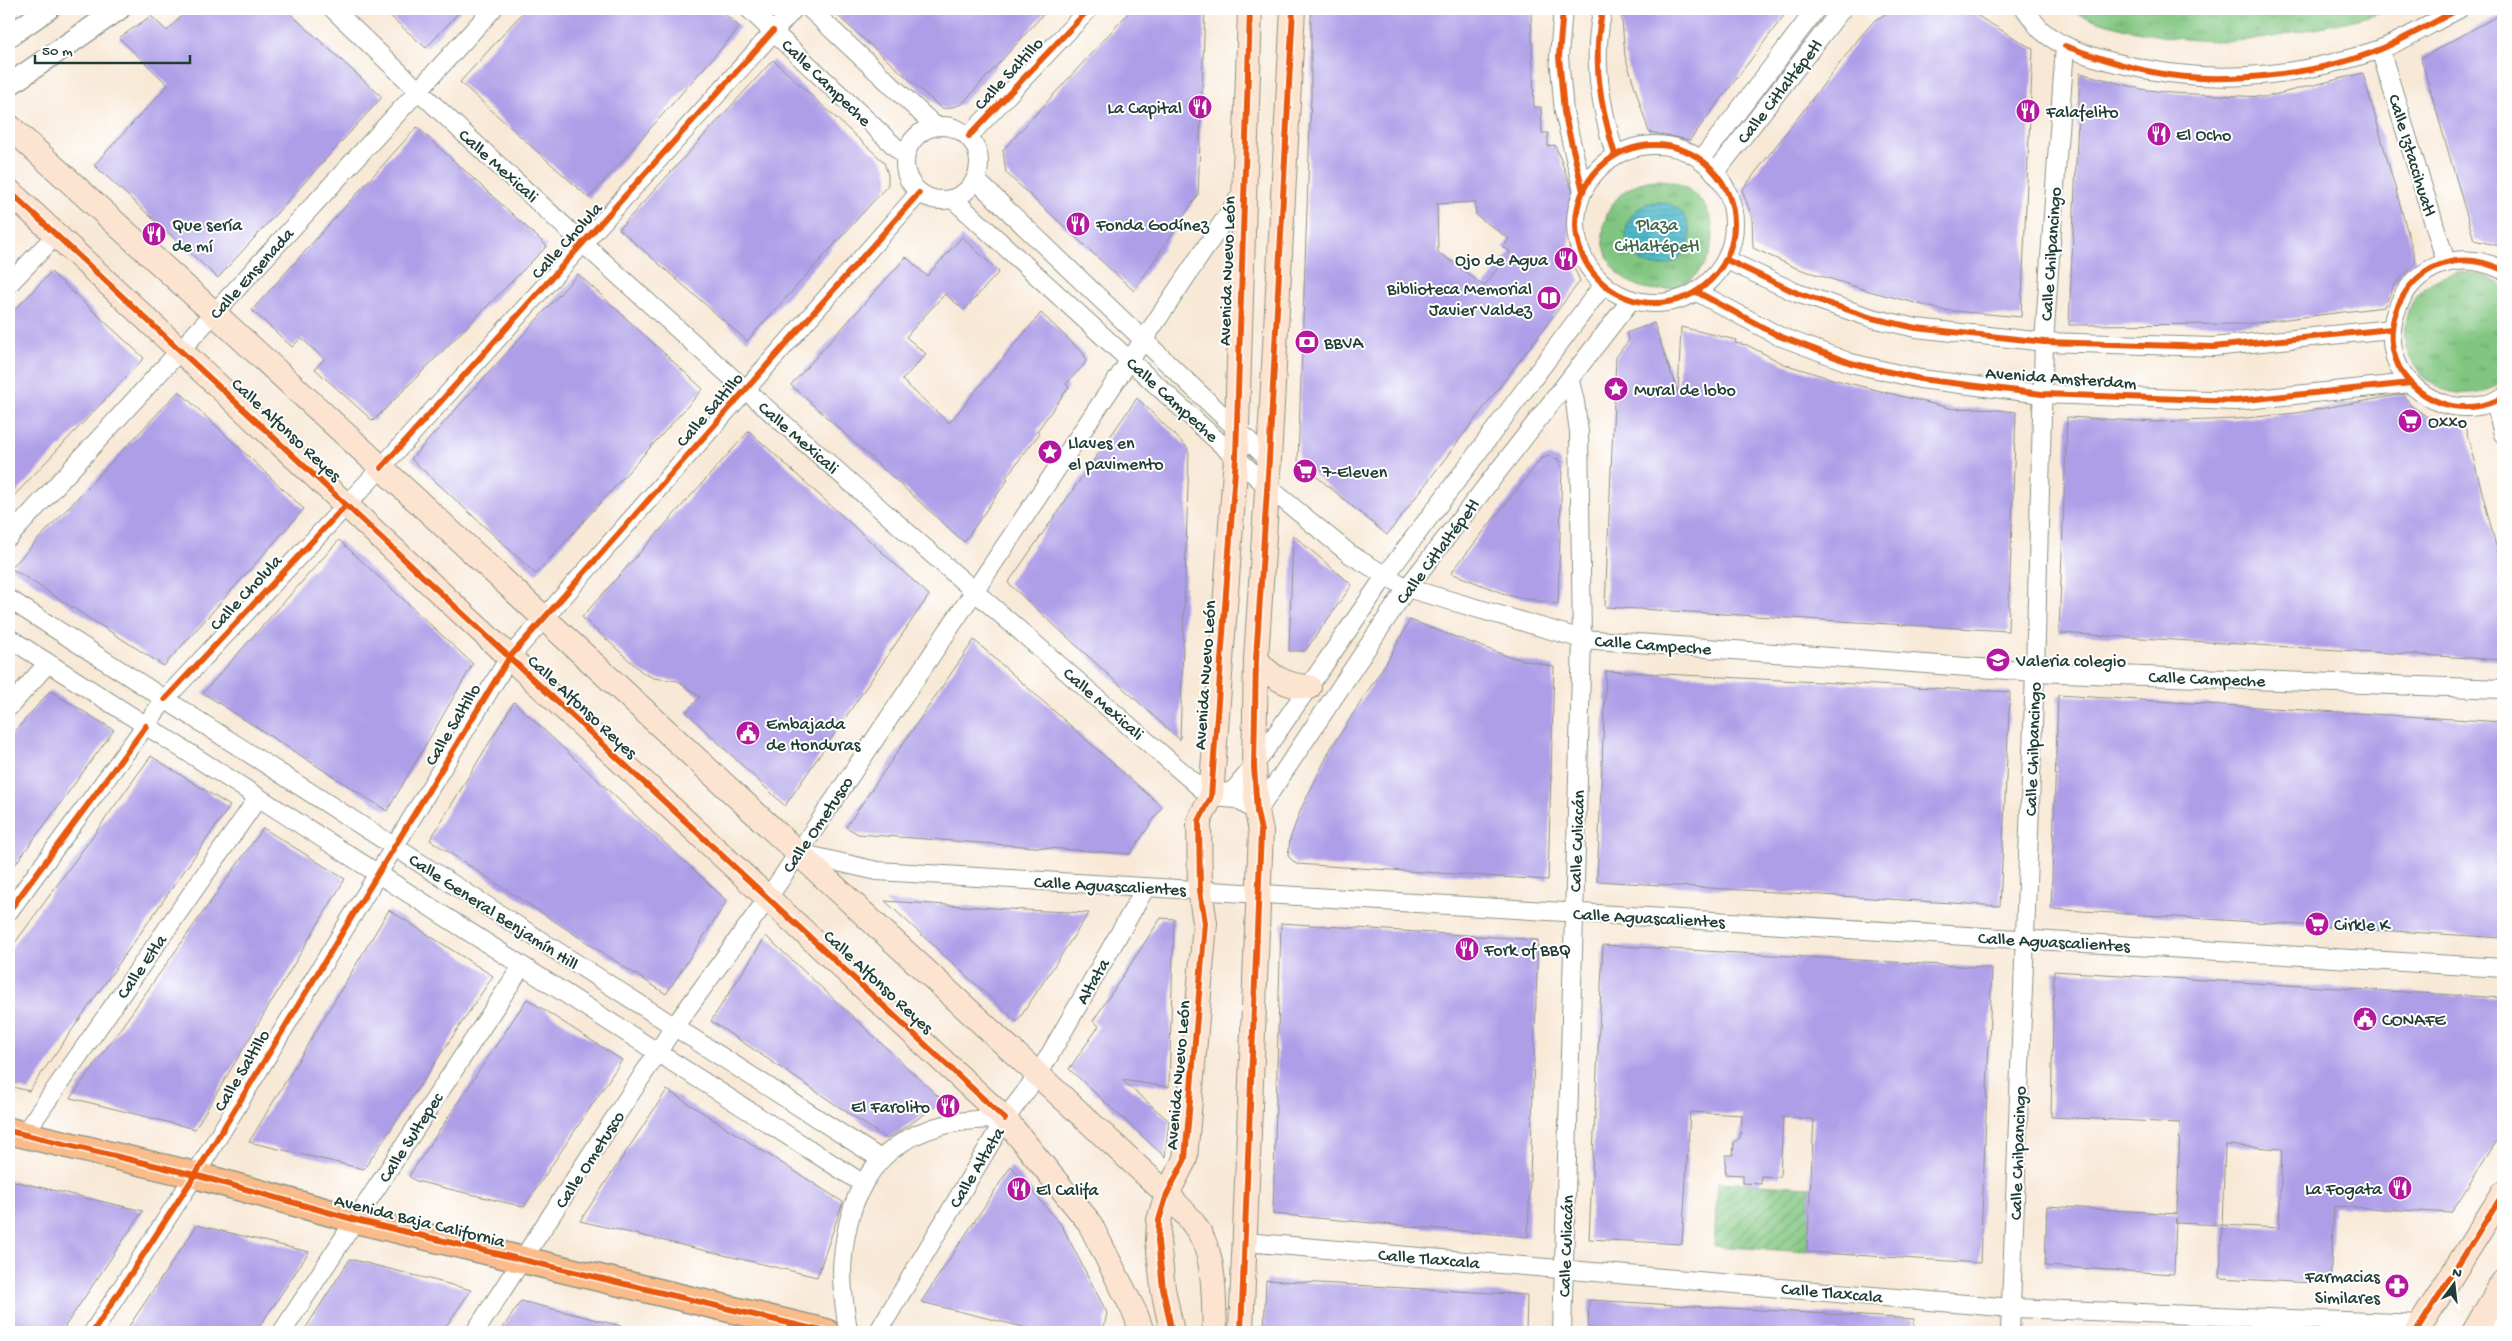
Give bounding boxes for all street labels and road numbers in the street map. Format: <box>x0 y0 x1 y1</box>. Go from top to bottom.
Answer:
street label: Calle Saltillo <box>971 34 1049 116</box>
street label: Calle Campeche <box>776 36 875 132</box>
street label: Calle Citlaltépetl <box>1734 36 1828 149</box>
street label: Calle Iztaccihuatl <box>2382 92 2439 219</box>
street label: Calle Mexicali <box>453 125 542 208</box>
street label: Calle Chilpancingo <box>2037 187 2068 322</box>
street label: Avenida Nuevo León <box>1215 195 1242 346</box>
street label: Calle Cholula <box>528 198 609 285</box>
street label: Calle Ensenada <box>206 224 300 325</box>
street label: Calle Campeche <box>1121 354 1222 448</box>
street label: Avenida Amsterdam <box>1985 364 2137 395</box>
street label: Calle Saltillo <box>673 369 749 452</box>
street label: Calle Alfonso Reyes <box>226 374 346 488</box>
street label: Calle Mexicali <box>753 398 842 480</box>
street label: Calle Citlaltépetl <box>1393 496 1485 609</box>
street label: Calle Cholula <box>206 551 288 636</box>
street label: Avenida Nuevo León <box>1191 599 1222 751</box>
street label: Calle Campeche <box>1594 632 1713 661</box>
street label: Calle Alfonso Reyes <box>522 651 642 765</box>
street label: Calle Mexicali <box>1058 664 1147 746</box>
street label: Calle Campeche <box>2148 668 2266 693</box>
street label: Calle Saltillo <box>421 680 487 770</box>
street label: Calle Chilpancingo <box>2022 682 2047 816</box>
street label: Calle Ometusco <box>779 773 859 878</box>
street label: Calle Culiacán <box>1566 789 1591 892</box>
street label: Calle General Benjamín Hill <box>404 850 581 976</box>
street label: Calle Aguascalientes <box>1033 873 1188 902</box>
street label: Calle Aguascalientes <box>1572 905 1727 934</box>
street label: Calle Alfonso Reyes <box>818 926 938 1040</box>
street label: Calle Aguascalientes <box>1977 929 2132 958</box>
street label: Calle Etla <box>113 930 173 1004</box>
street label: Altata <box>1073 955 1116 1009</box>
street label: Avenida Nuevo León <box>1162 999 1197 1151</box>
street label: Calle Saltillo <box>210 1026 276 1116</box>
street label: Calle Chilpancingo <box>2007 1086 2032 1220</box>
street label: Calle Sultepec <box>375 1089 449 1187</box>
street label: Calle Ometusco <box>552 1108 630 1213</box>
street label: Calle Altata <box>946 1123 1011 1212</box>
street label: Avenida Baja California <box>332 1191 508 1254</box>
street label: Calle Culiacán <box>1555 1194 1580 1297</box>
street label: Calle Tlaxcala <box>1377 1246 1481 1275</box>
street label: Calle Tlaxcala <box>1780 1280 1884 1309</box>

